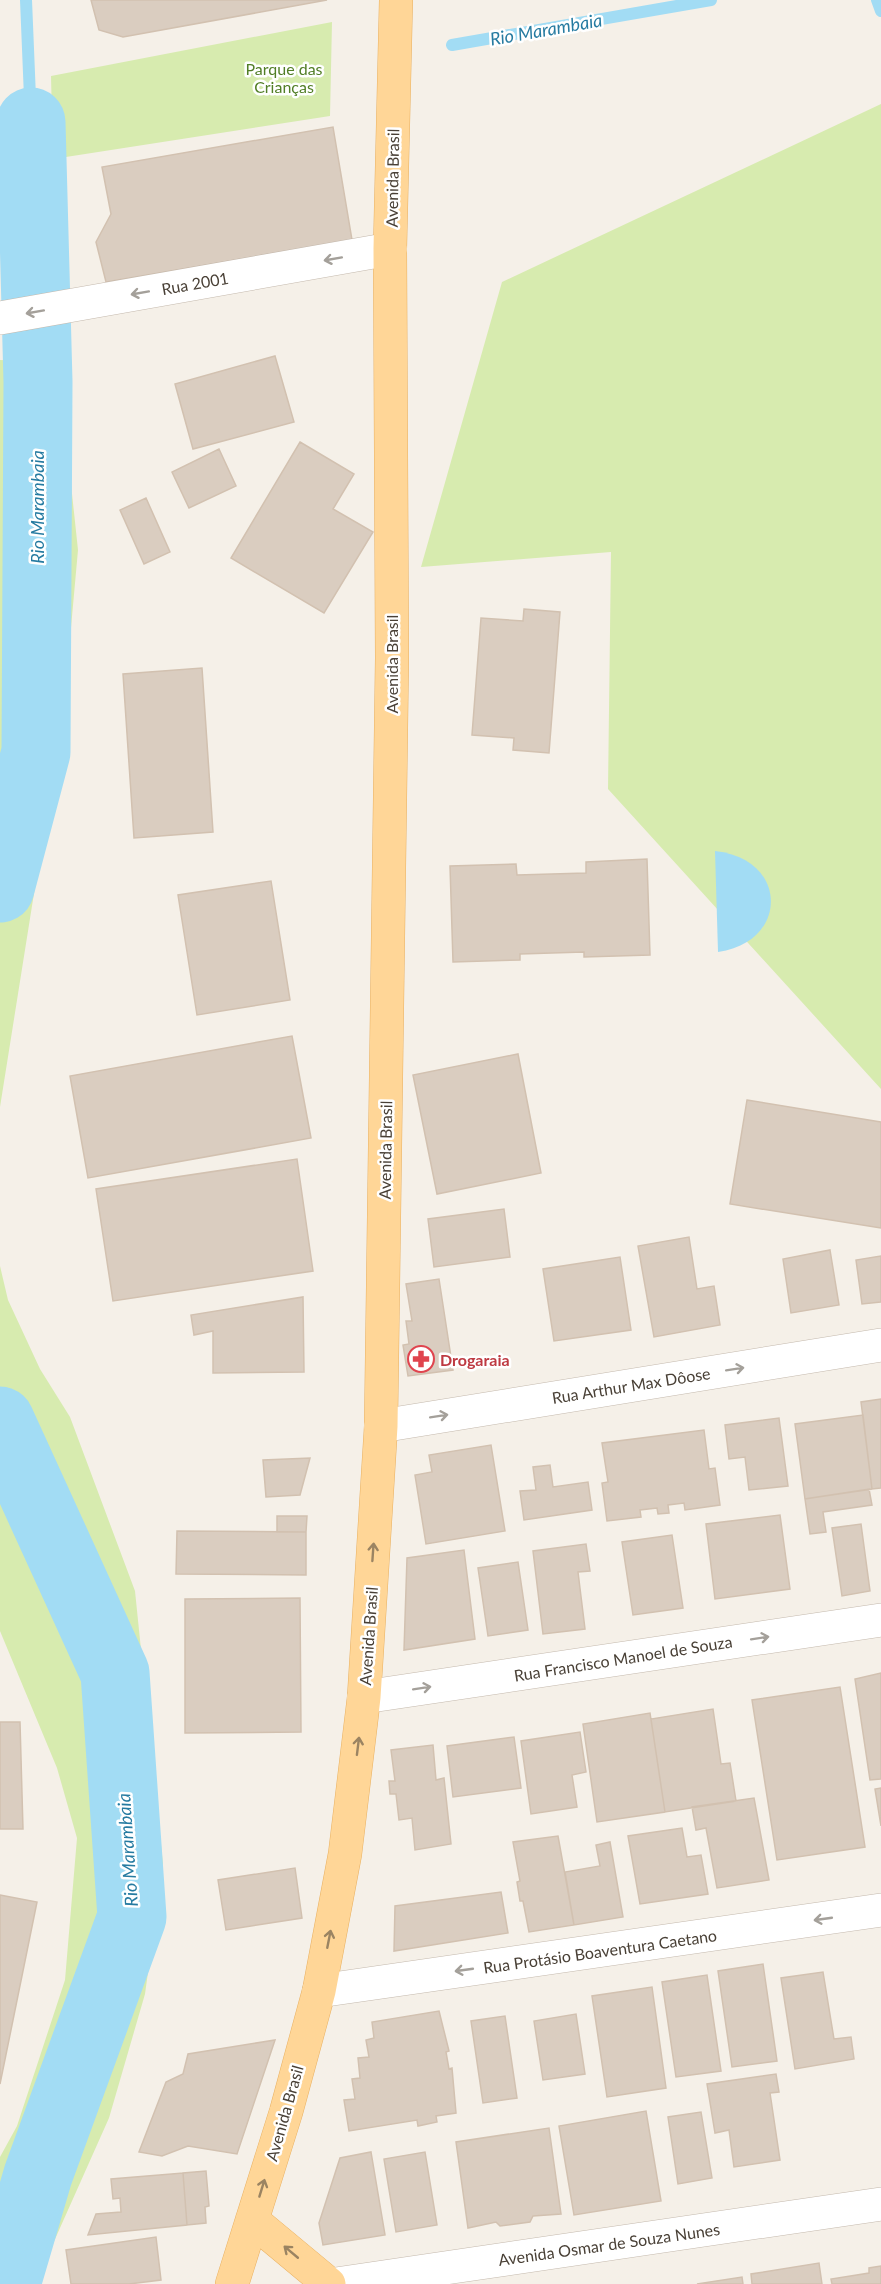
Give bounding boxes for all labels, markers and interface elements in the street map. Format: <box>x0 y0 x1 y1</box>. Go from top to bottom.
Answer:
water label: Rio Marambaia <box>488 8 604 50</box>
park label: Parque das Crianças <box>245 59 323 96</box>
street label: Avenida Brasil <box>382 128 402 228</box>
one-way arrow <box>323 254 343 265</box>
street label: Rua 2001 <box>160 268 230 298</box>
one-way arrow <box>131 288 151 299</box>
one-way arrow <box>25 307 45 318</box>
water label: Rio Marambaia <box>26 450 48 564</box>
street label: Avenida Brasil <box>382 615 401 713</box>
street label: Avenida Brasil <box>375 1100 395 1200</box>
pharmacy icon: Drogaraia <box>406 1344 436 1374</box>
place label: Drogaraia <box>440 1350 510 1369</box>
street label: Rua Arthur Max Dôose <box>550 1363 712 1407</box>
one-way arrow <box>724 1363 744 1374</box>
one-way arrow <box>428 1411 448 1422</box>
one-way arrow <box>368 1543 379 1563</box>
street label: Avenida Brasil <box>355 1586 381 1686</box>
street label: Rua Francisco Manoel de Souza <box>512 1631 734 1685</box>
one-way arrow <box>750 1632 770 1643</box>
one-way arrow <box>412 1683 431 1694</box>
one-way arrow <box>353 1737 364 1757</box>
water label: Rio Marambaia <box>112 1793 142 1907</box>
one-way arrow <box>814 1913 833 1924</box>
street label: Rua Protásio Boaventura Caetano <box>482 1925 718 1977</box>
one-way arrow <box>324 1930 335 1949</box>
one-way arrow <box>454 1965 474 1976</box>
street label: Avenida Brasil <box>261 2063 307 2163</box>
one-way arrow <box>257 2179 268 2198</box>
street label: Avenida Osmar de Souza Nunes <box>497 2219 721 2269</box>
one-way arrow <box>284 2245 299 2259</box>

